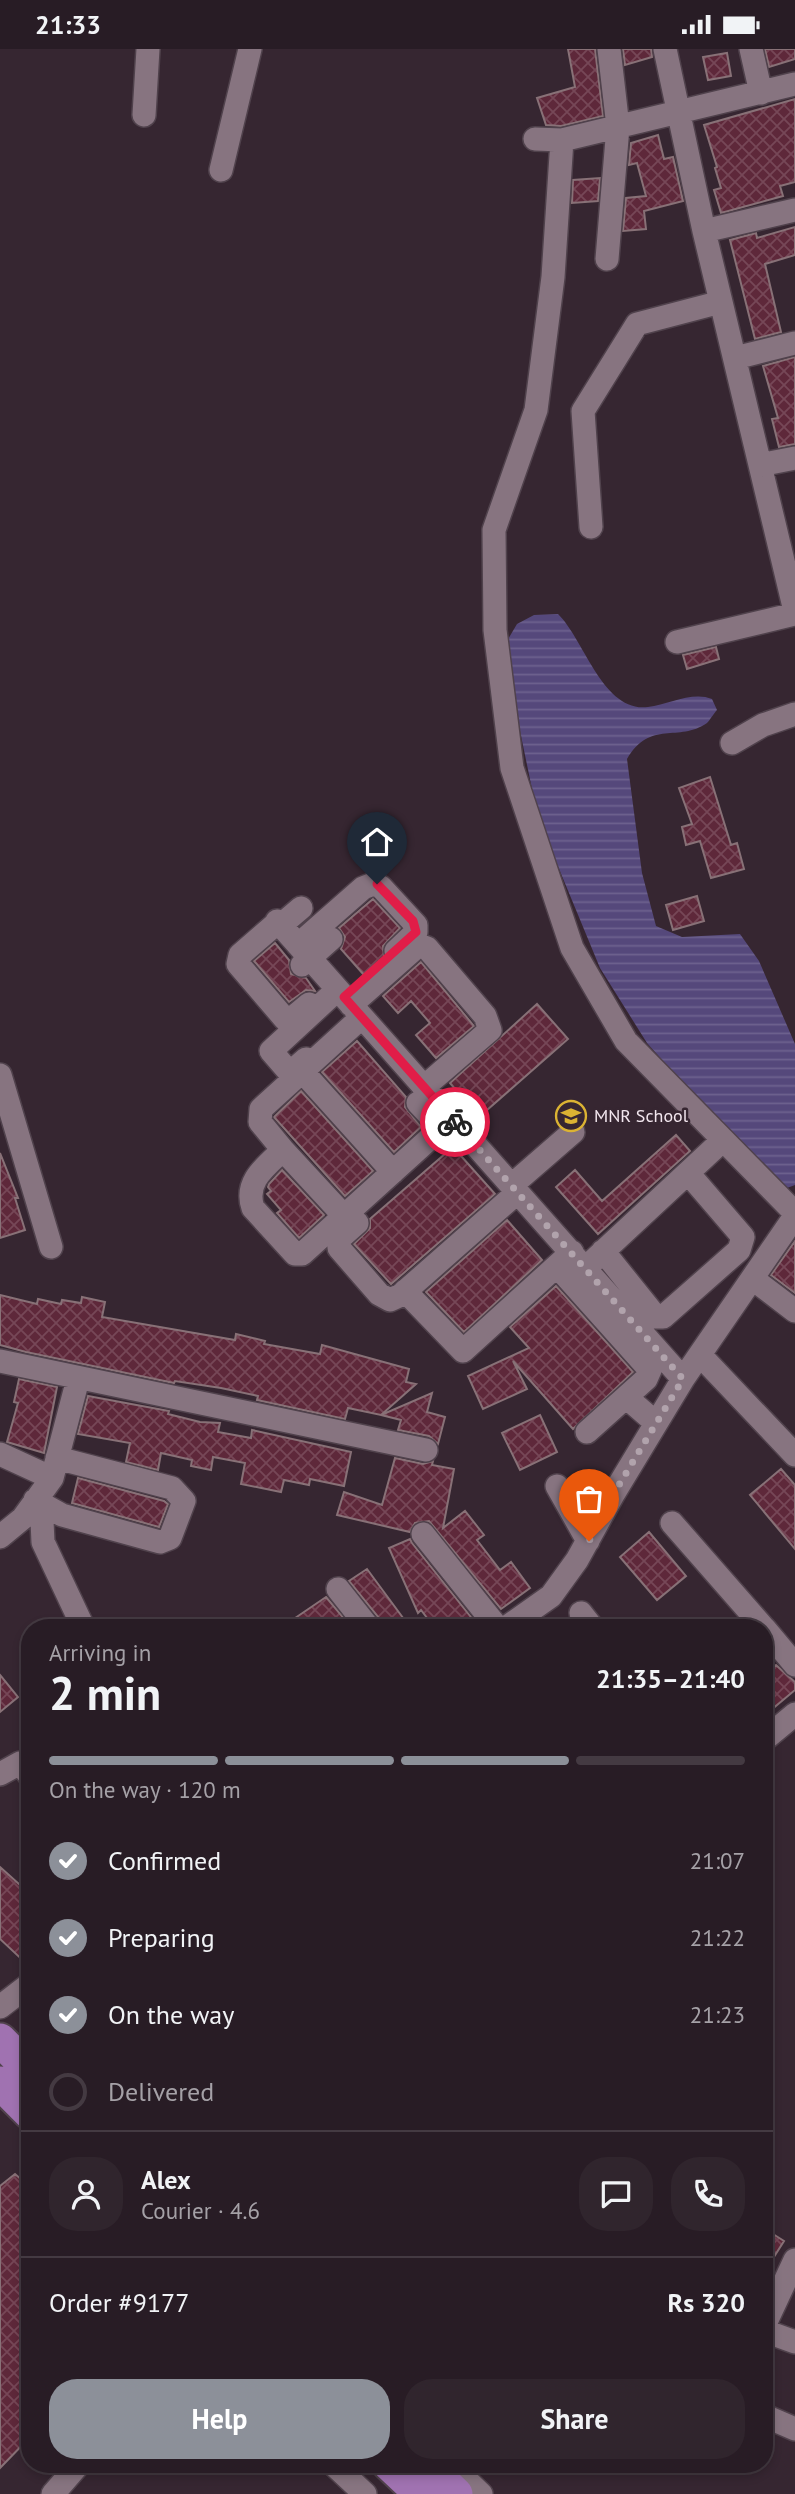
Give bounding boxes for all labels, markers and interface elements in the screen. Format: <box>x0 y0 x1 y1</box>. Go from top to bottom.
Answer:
text: 21:33 <box>35 8 101 41</box>
pin <box>347 812 407 884</box>
icon: home <box>358 823 396 861</box>
courier <box>420 1087 490 1157</box>
school or university icon: MNR School <box>554 1099 588 1133</box>
icon: bike <box>436 1103 474 1141</box>
place label: MNR School <box>594 1104 689 1127</box>
pin <box>559 1469 619 1541</box>
icon: bag <box>570 1480 608 1518</box>
text: Arriving in <box>49 1638 151 1667</box>
text: 21:35–21:40 <box>596 1662 745 1695</box>
text: 2 min <box>49 1663 161 1723</box>
text: On the way · 120 m <box>49 1775 241 1804</box>
icon: check <box>49 1842 87 1880</box>
text: Confirmed <box>108 1844 221 1877</box>
text: 21:07 <box>690 1846 745 1875</box>
icon: check <box>49 1919 87 1957</box>
text: Preparing <box>108 1921 215 1954</box>
text: 21:22 <box>690 1923 745 1952</box>
icon: check <box>49 1996 87 2034</box>
text: On the way <box>108 1998 234 2031</box>
text: 21:23 <box>690 2000 745 2029</box>
text: Delivered <box>108 2075 214 2108</box>
button: person <box>49 2157 123 2231</box>
button: chat <box>579 2157 653 2231</box>
button: phone <box>671 2157 745 2231</box>
text: Alex <box>141 2163 191 2196</box>
text: Courier · 4.6 <box>141 2196 260 2225</box>
text: Order #9177 <box>49 2286 189 2319</box>
text: Rs 320 <box>668 2286 745 2319</box>
button: Help <box>49 2379 390 2459</box>
button: Share <box>404 2379 745 2459</box>

